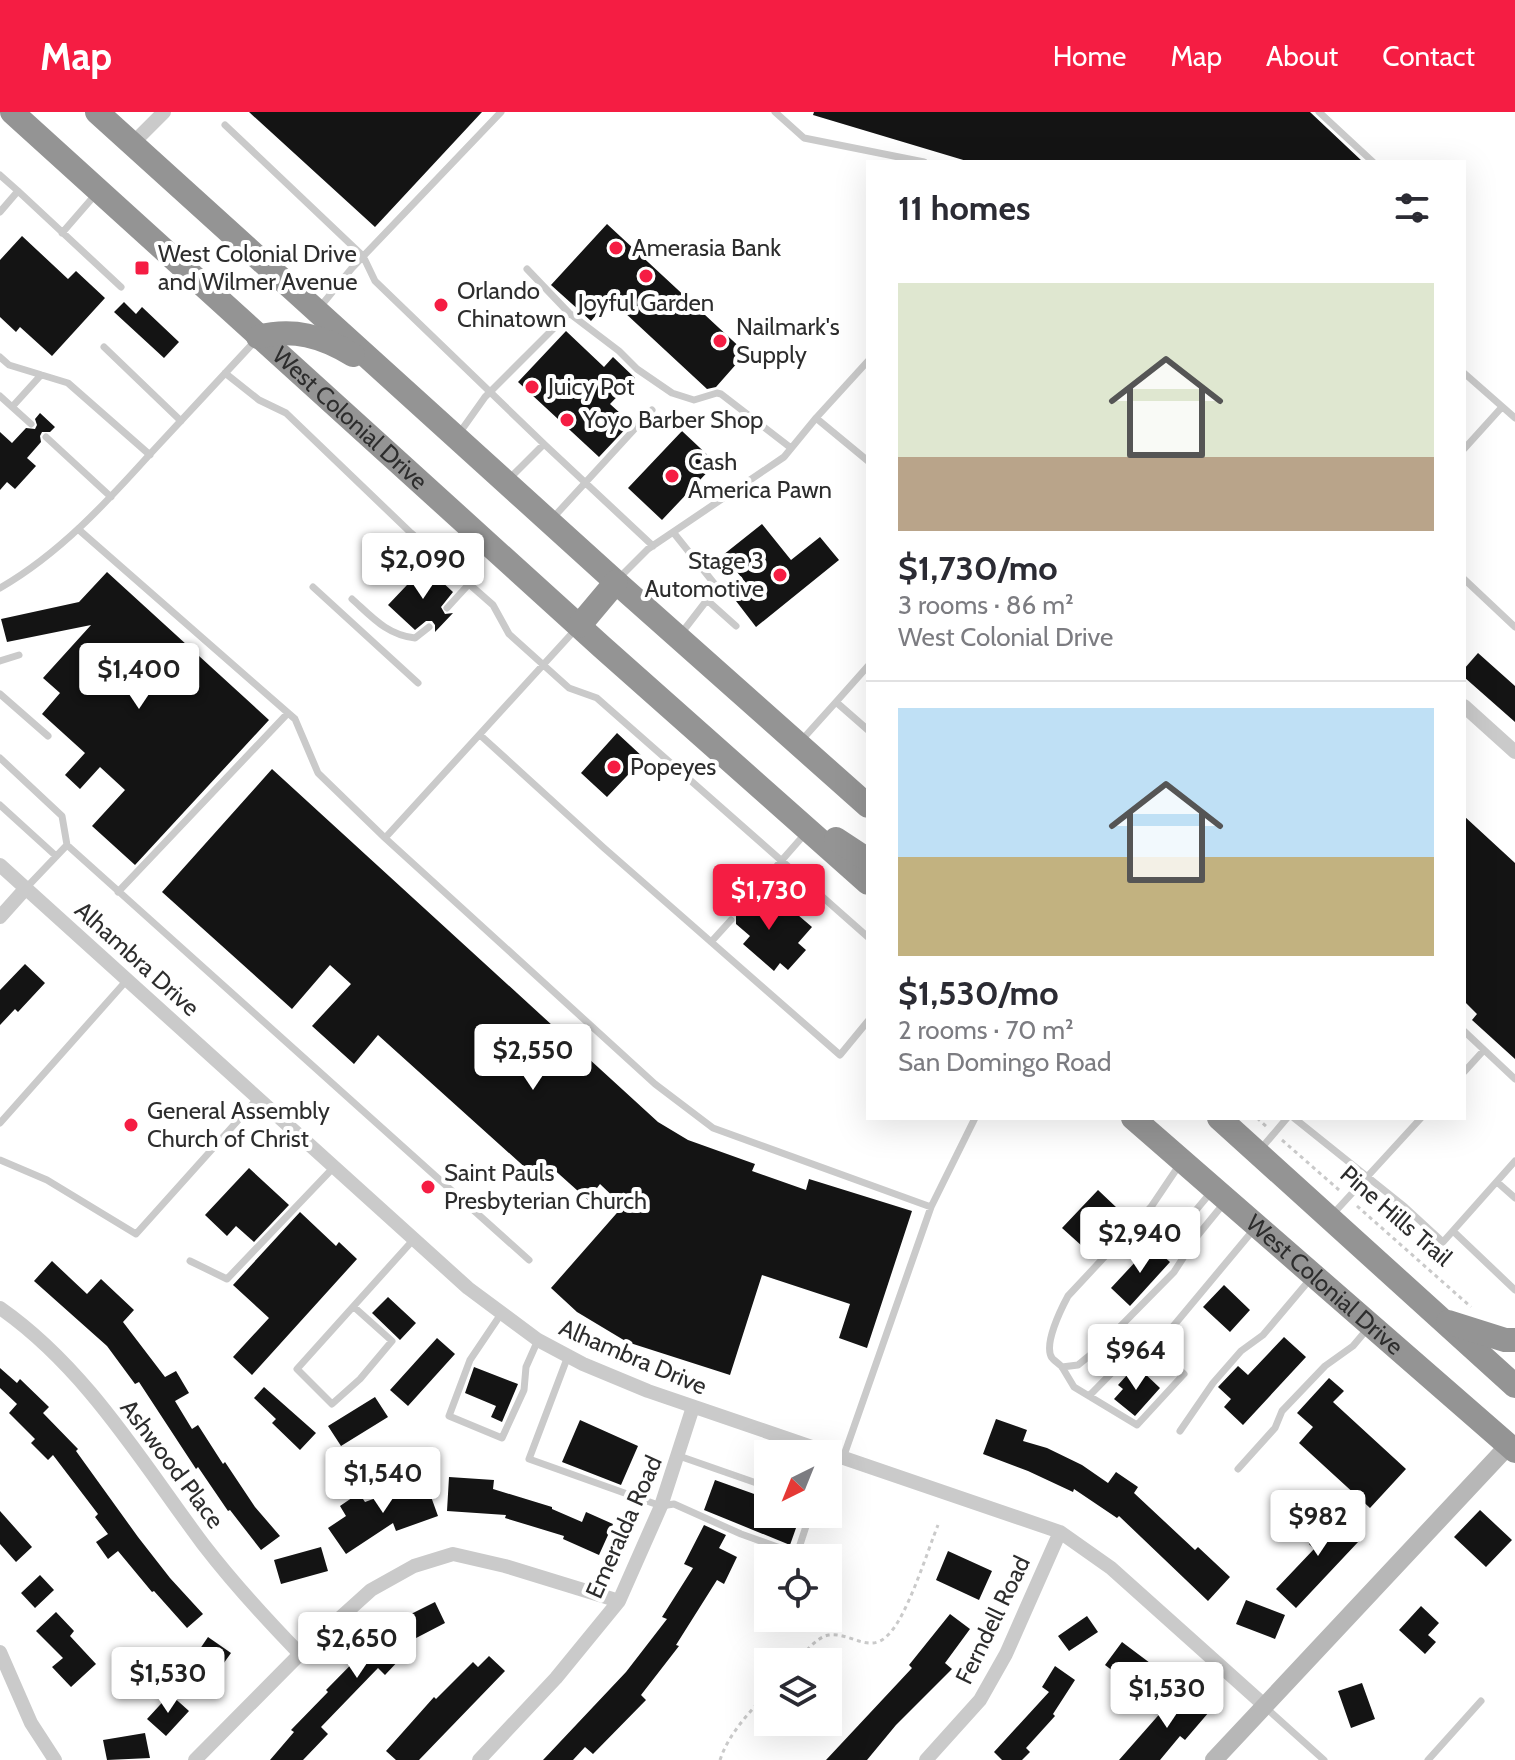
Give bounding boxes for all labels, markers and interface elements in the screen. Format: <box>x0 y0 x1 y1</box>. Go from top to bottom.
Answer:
text: Map <box>40 33 112 80</box>
text: Home <box>1053 39 1126 73</box>
text: Map <box>1170 39 1222 73</box>
text: About <box>1266 39 1338 73</box>
text: Contact <box>1382 39 1475 73</box>
icon: filters <box>1390 186 1434 230</box>
text: 11 homes <box>898 187 1030 229</box>
place label: Amerasia Bank <box>632 233 781 262</box>
place label: West Colonial Drive and Wilmer Avenue <box>158 239 357 296</box>
marker: Amerasia Bank <box>607 239 625 257</box>
marker: West Colonial Drive and Wilmer Avenue <box>133 259 151 277</box>
marker: Joyful Garden <box>637 267 655 285</box>
place label: Orlando Chinatown <box>457 276 566 333</box>
place label: Joyful Garden <box>577 288 714 317</box>
marker: Orlando Chinatown <box>432 296 450 314</box>
place label: Nailmark's Supply <box>736 312 840 369</box>
marker: Nailmark's Supply <box>711 332 729 350</box>
icon: home <box>1094 335 1238 479</box>
street label: West Colonial Drive <box>267 340 434 495</box>
place label: Juicy Pot <box>547 372 634 401</box>
marker: Juicy Pot <box>523 378 541 396</box>
place label: Yoyo Barber Shop <box>582 405 763 434</box>
marker: Yoyo Barber Shop <box>558 411 576 429</box>
place label: Cash America Pawn <box>688 447 832 504</box>
marker: Cash America Pawn <box>663 467 681 485</box>
pin: $2,090 <box>358 533 488 601</box>
text: $2,090 <box>380 543 466 575</box>
place label: Stage 3 Automotive <box>645 546 764 603</box>
text: $1,730/mo <box>898 547 1058 589</box>
marker: Stage 3 Automotive <box>771 566 789 584</box>
text: 3 rooms · 86 m² <box>898 589 1074 621</box>
text: West Colonial Drive <box>898 621 1113 653</box>
pin: $1,400 <box>74 643 204 711</box>
text: $1,400 <box>97 653 181 685</box>
place label: Popeyes <box>630 752 716 781</box>
marker: Popeyes <box>605 758 623 776</box>
icon: home <box>1094 760 1238 904</box>
pin: $1,730 <box>704 864 834 932</box>
text: $1,730 <box>731 874 807 906</box>
street label: Alhambra Drive <box>69 895 206 1022</box>
text: $1,530/mo <box>898 972 1059 1014</box>
text: 2 rooms · 70 m² <box>898 1014 1074 1046</box>
pin: $2,550 <box>468 1024 598 1092</box>
text: $2,550 <box>492 1034 574 1066</box>
text: San Domingo Road <box>898 1046 1111 1078</box>
place label: General Assembly Church of Christ <box>147 1096 330 1153</box>
marker: General Assembly Church of Christ <box>122 1116 140 1134</box>
place label: Saint Pauls Presbyterian Church <box>444 1158 647 1215</box>
street label: Pine Hills Trail <box>1334 1159 1458 1272</box>
marker: Saint Pauls Presbyterian Church <box>419 1178 437 1196</box>
pin: $2,940 <box>1075 1207 1205 1275</box>
street label: West Colonial Drive <box>1240 1208 1409 1361</box>
text: $2,940 <box>1098 1217 1182 1249</box>
street label: Alhambra Drive <box>555 1312 711 1401</box>
pin: $964 <box>1089 1324 1183 1392</box>
text: $964 <box>1106 1334 1166 1366</box>
street label: Ashwood Place <box>115 1394 230 1534</box>
north arrow <box>754 1440 842 1528</box>
map controls <box>754 1440 842 1736</box>
pin: $1,540 <box>318 1447 448 1515</box>
street label: Emeralda Road <box>579 1451 668 1603</box>
text: $1,540 <box>343 1457 423 1489</box>
pin: $982 <box>1271 1490 1365 1558</box>
text: $982 <box>1288 1500 1348 1532</box>
button: locate <box>754 1544 842 1632</box>
street label: Ferndell Road <box>949 1551 1036 1689</box>
pin: $2,650 <box>292 1612 422 1680</box>
text: $2,650 <box>316 1622 398 1654</box>
pin: $1,530 <box>103 1647 233 1715</box>
button: layers <box>754 1648 842 1736</box>
text: $1,530 <box>129 1657 207 1689</box>
pin: $1,530 <box>1102 1662 1232 1730</box>
text: $1,530 <box>1128 1672 1206 1704</box>

